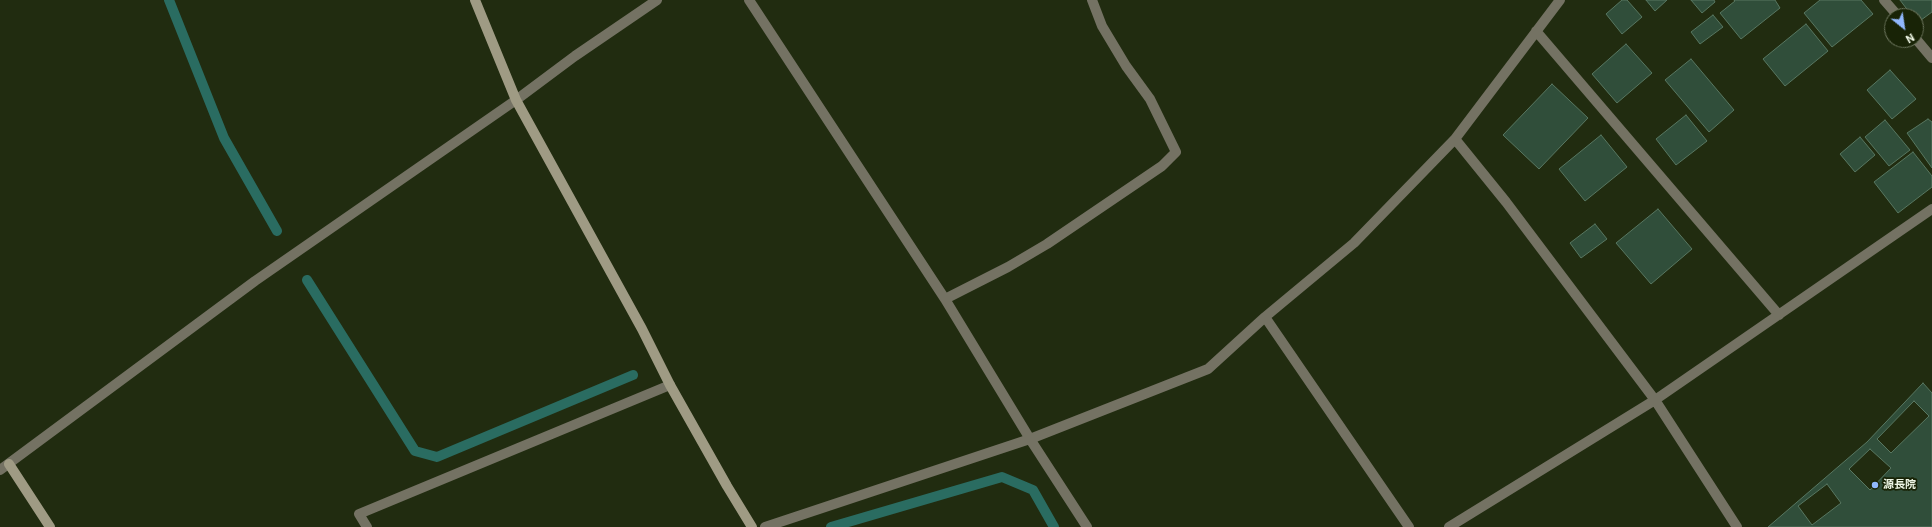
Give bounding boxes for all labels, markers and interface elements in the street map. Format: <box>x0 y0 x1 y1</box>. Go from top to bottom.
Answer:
north arrow <box>1884 8 1924 48</box>
text: N <box>1903 30 1916 46</box>
place label: 源長院 <box>1883 478 1916 492</box>
marker: 源長院 <box>1870 480 1880 490</box>

